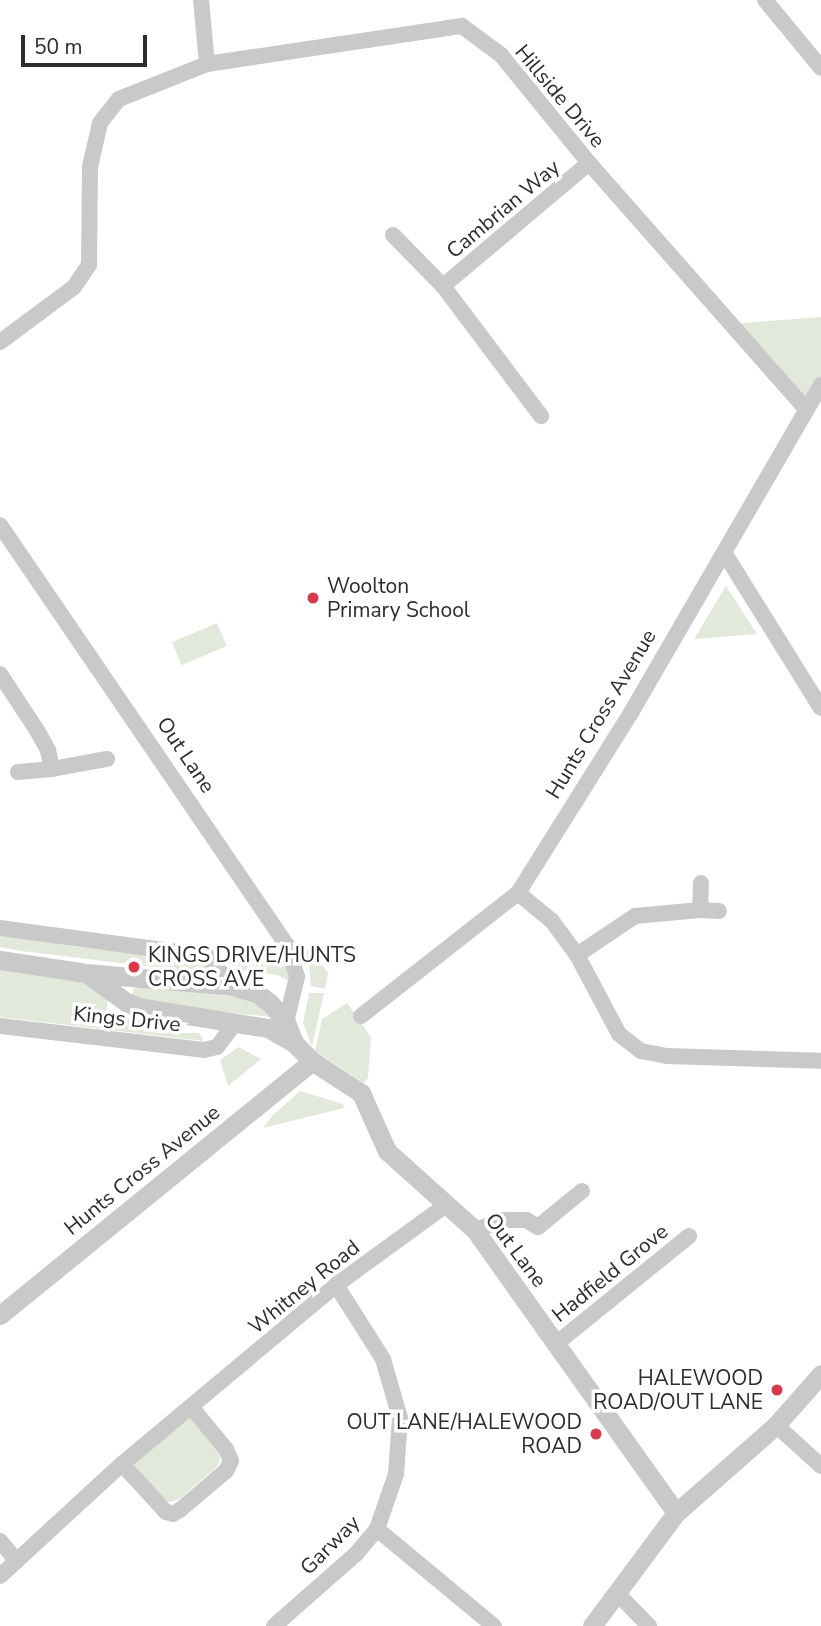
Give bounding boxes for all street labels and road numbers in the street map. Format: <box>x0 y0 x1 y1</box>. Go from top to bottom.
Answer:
street label: Hillside Drive <box>510 39 610 153</box>
street label: Cambrian Way <box>441 154 565 264</box>
street label: Hunts Cross Avenue <box>541 625 661 803</box>
street label: Out Lane <box>151 712 221 798</box>
street label: Kings Drive <box>72 1001 182 1037</box>
street label: Hunts Cross Avenue <box>59 1100 225 1240</box>
street label: Out Lane <box>480 1208 552 1292</box>
street label: Hadfield Grove <box>547 1219 673 1327</box>
street label: Whitney Road <box>244 1235 364 1339</box>
street label: Garway <box>295 1510 365 1580</box>

